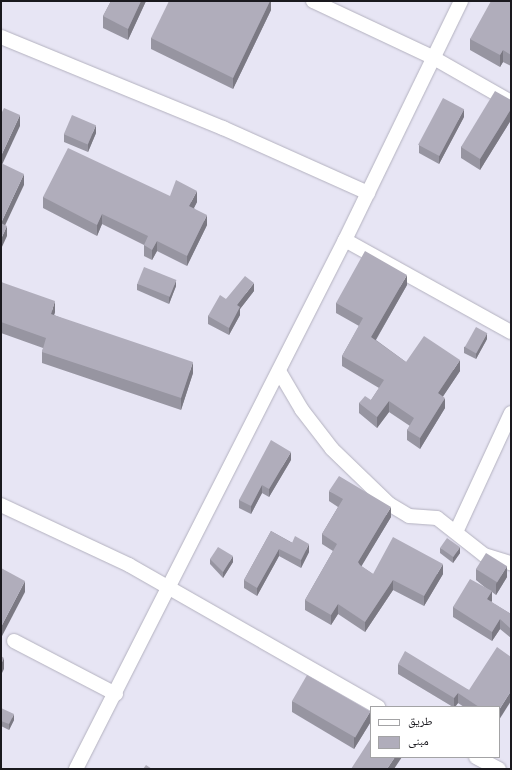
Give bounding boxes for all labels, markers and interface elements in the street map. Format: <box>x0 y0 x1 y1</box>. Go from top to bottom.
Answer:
legend <box>370 706 500 758</box>
text: طريق <box>408 713 433 729</box>
text: مبنى <box>408 733 429 749</box>

